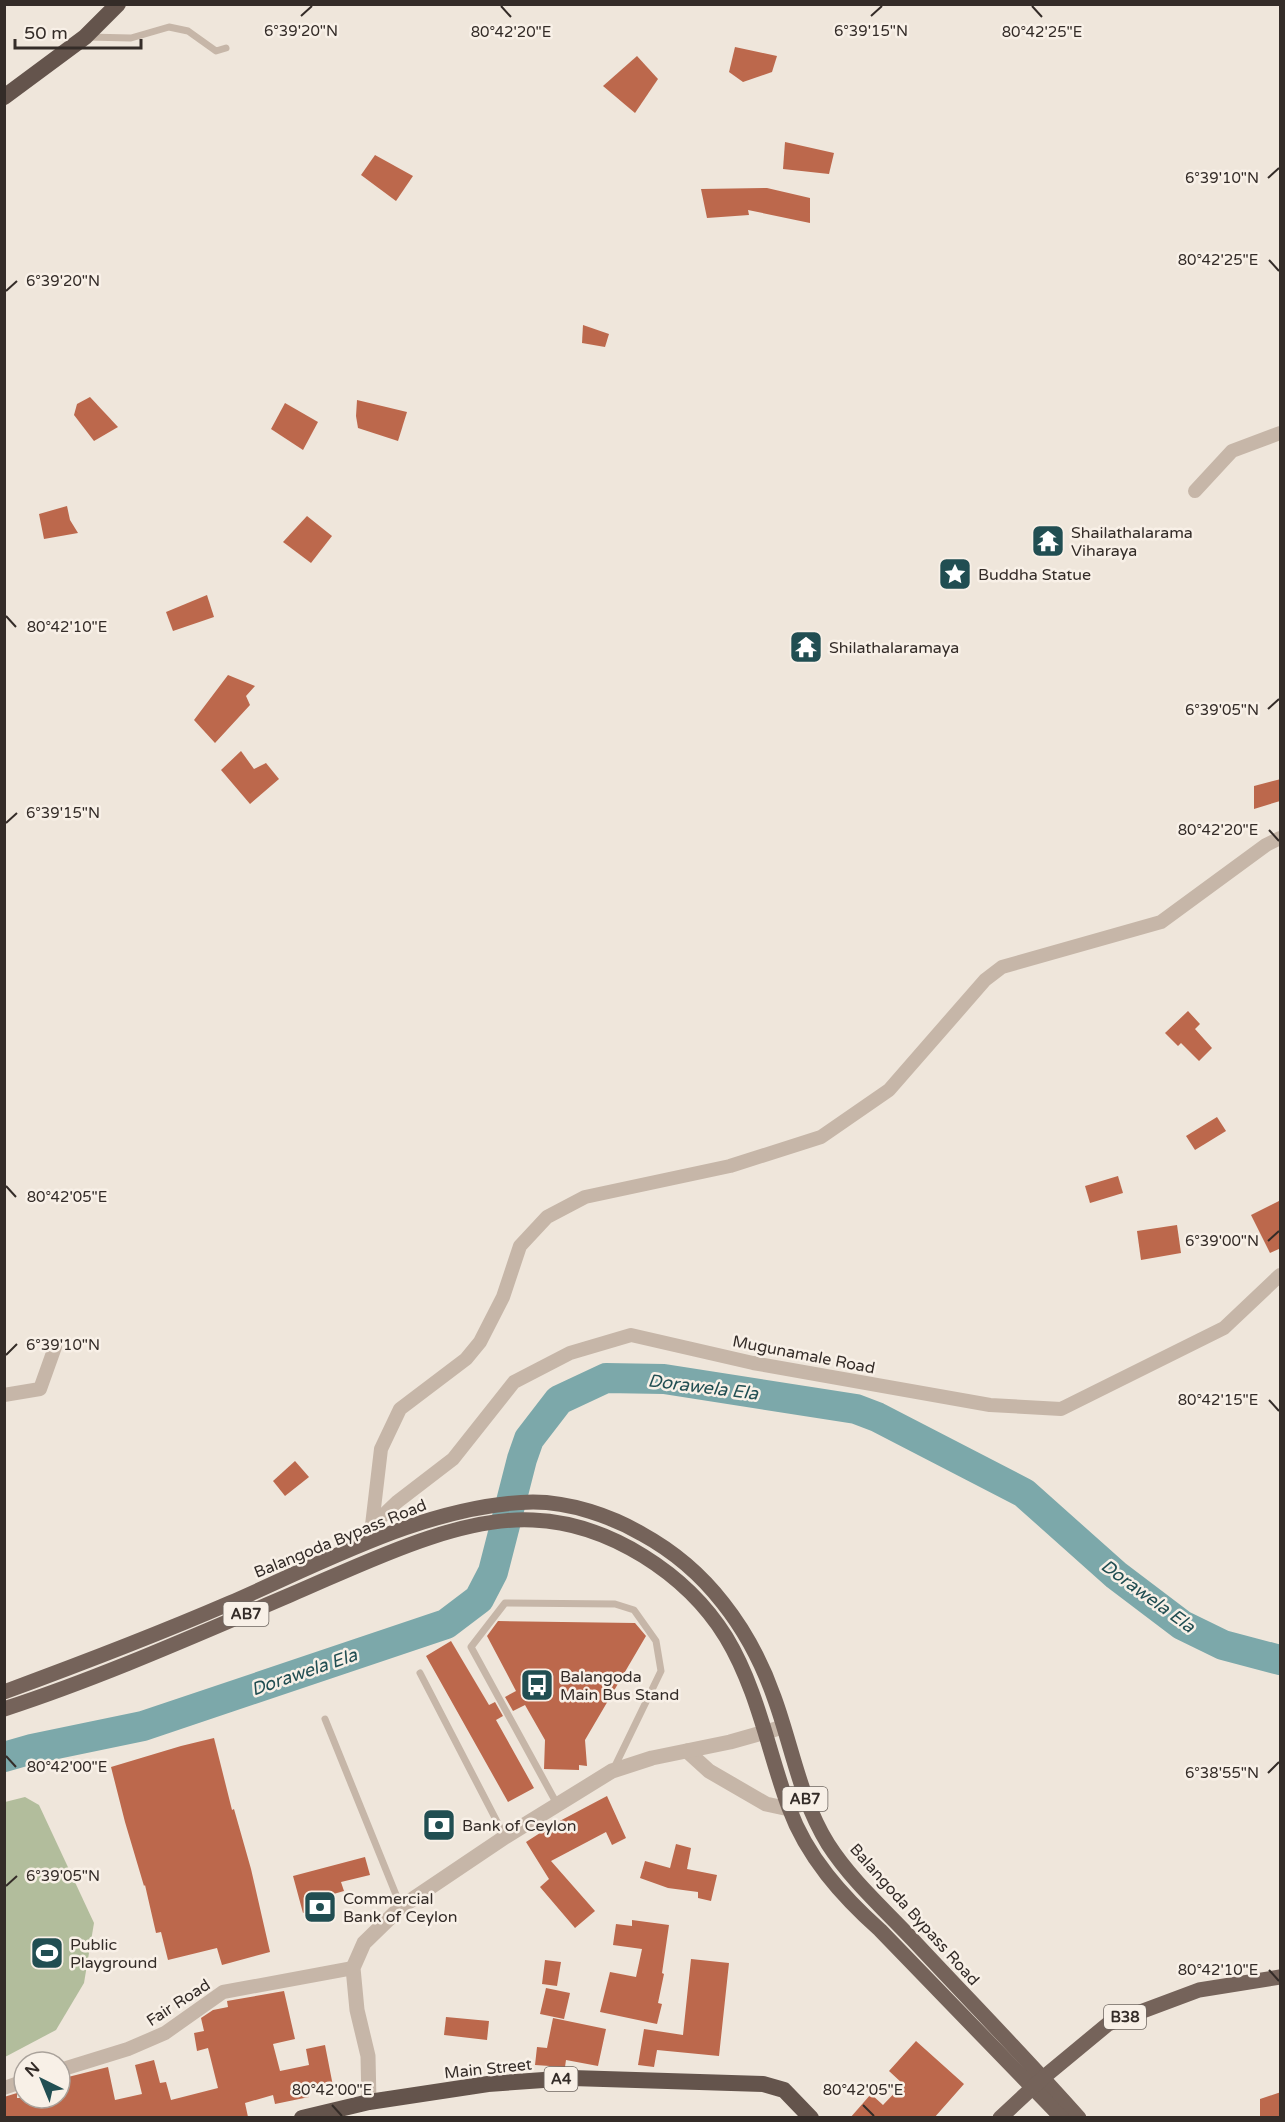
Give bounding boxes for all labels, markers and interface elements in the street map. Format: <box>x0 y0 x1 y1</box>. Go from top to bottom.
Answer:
scale bar <box>15 12 141 50</box>
text: 50 m <box>24 22 68 44</box>
text: 6°39'20"N <box>264 22 338 40</box>
text: 6°39'15"N <box>834 22 908 40</box>
text: 80°42'20"E <box>471 23 551 41</box>
text: 80°42'25"E <box>1002 23 1082 41</box>
text: 6°39'10"N <box>1185 169 1259 187</box>
text: 80°42'25"E <box>1178 251 1258 269</box>
text: 6°39'20"N <box>26 272 100 290</box>
temple icon: Shailathalarama Viharaya <box>1030 523 1066 559</box>
place label: Shailathalarama Viharaya <box>1071 523 1193 561</box>
place icon: Buddha Statue <box>937 556 973 592</box>
place label: Buddha Statue <box>978 565 1091 585</box>
text: 80°42'10"E <box>27 618 107 636</box>
temple icon: Shilathalaramaya <box>788 629 824 665</box>
place label: Shilathalaramaya <box>829 638 959 658</box>
text: 6°39'05"N <box>1185 701 1259 719</box>
text: 6°39'15"N <box>26 804 100 822</box>
text: 80°42'20"E <box>1178 821 1258 839</box>
text: 80°42'05"E <box>27 1188 107 1206</box>
text: 6°39'00"N <box>1185 1232 1259 1250</box>
street label: Mugunamale Road <box>731 1331 877 1379</box>
text: 6°39'10"N <box>26 1336 100 1354</box>
water label: Dorawela Ela <box>647 1369 760 1405</box>
text: 80°42'15"E <box>1178 1391 1258 1409</box>
street label: Balangoda Bypass Road <box>251 1495 430 1583</box>
water label: Dorawela Ela <box>1097 1555 1200 1638</box>
road number: AB7 <box>224 1602 268 1626</box>
water label: Dorawela Ela <box>248 1643 361 1700</box>
bus stop icon: Balangoda Main Bus Stand <box>519 1667 555 1703</box>
place label: Balangoda Main Bus Stand <box>560 1667 679 1705</box>
text: 80°42'00"E <box>27 1758 107 1776</box>
text: 6°38'55"N <box>1185 1764 1259 1782</box>
road number: AB7 <box>782 1787 828 1811</box>
bank icon: Bank of Ceylon <box>421 1807 457 1843</box>
place label: Bank of Ceylon <box>462 1816 577 1836</box>
street label: Balangoda Bypass Road <box>845 1840 983 1990</box>
text: 6°39'05"N <box>26 1867 100 1885</box>
bank icon: Commercial Bank of Ceylon <box>302 1889 338 1925</box>
place label: Commercial Bank of Ceylon <box>343 1889 458 1927</box>
sports icon: Public Playground <box>29 1935 65 1971</box>
place label: Public Playground <box>70 1935 157 1973</box>
text: 80°42'10"E <box>1178 1961 1258 1979</box>
street label: Fair Road <box>143 1975 214 2031</box>
road number: B38 <box>1104 2005 1146 2029</box>
north arrow <box>12 2050 72 2110</box>
street label: Main Street <box>443 2054 533 2084</box>
text: N <box>21 2058 44 2081</box>
road number: A4 <box>544 2067 578 2091</box>
text: 80°42'00"E <box>292 2081 372 2099</box>
text: 80°42'05"E <box>823 2081 903 2099</box>

